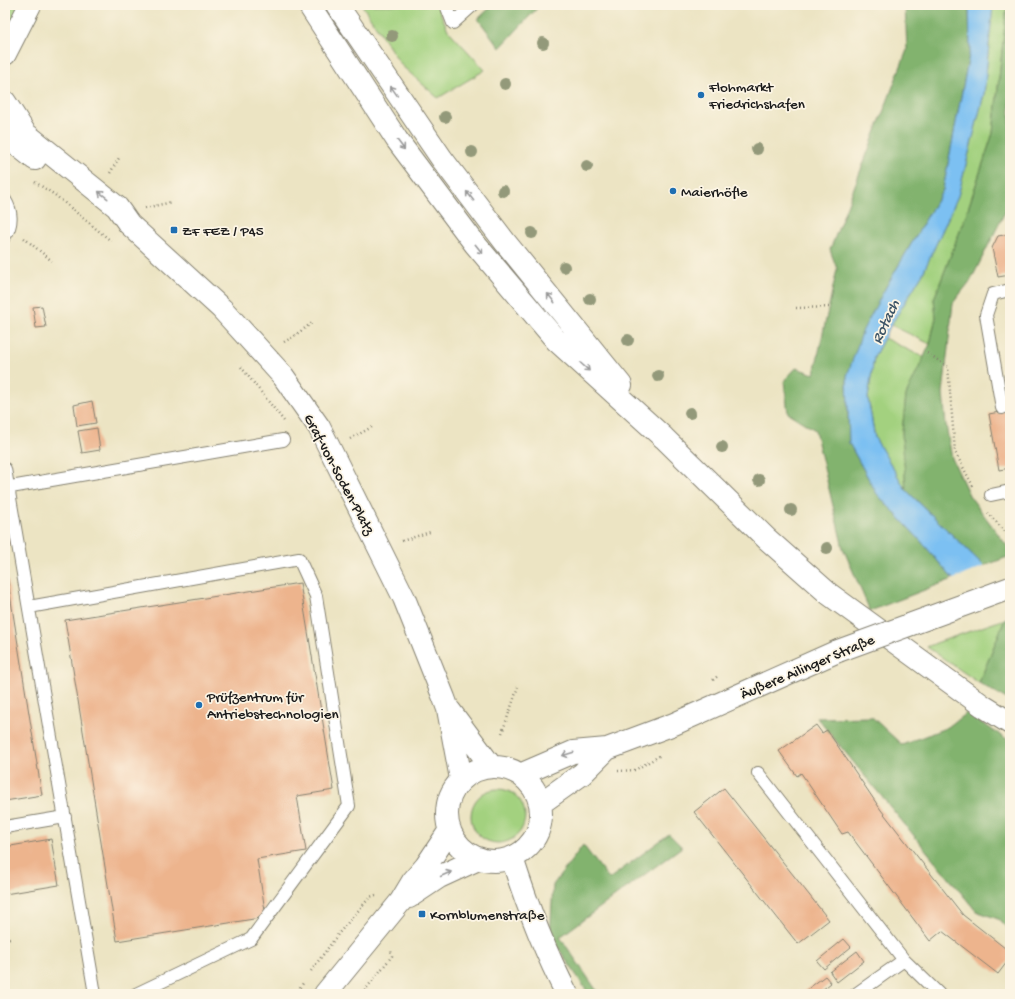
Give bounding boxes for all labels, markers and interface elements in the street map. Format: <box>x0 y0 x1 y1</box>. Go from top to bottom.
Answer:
place label: Flohmarkt Friedrichshafen <box>708 79 805 114</box>
one-way arrow <box>390 85 398 96</box>
marker: Flohmarkt Friedrichshafen <box>696 90 706 100</box>
one-way arrow <box>397 139 405 150</box>
place label: Maierhöfle <box>681 184 748 202</box>
marker: Maierhöfle <box>668 186 678 196</box>
one-way arrow <box>98 191 109 200</box>
one-way arrow <box>466 191 474 202</box>
place label: ZF FEZ / P45 <box>182 223 264 241</box>
marker: ZF FEZ / P45 <box>169 225 179 235</box>
one-way arrow <box>475 243 484 254</box>
one-way arrow <box>546 293 555 303</box>
water label: Rotach <box>869 297 906 347</box>
one-way arrow <box>580 362 590 371</box>
street label: Graf-von-Soden-Platz <box>299 411 378 539</box>
street label: Äußere Ailinger Straße <box>738 631 878 704</box>
place label: Prüfzentrum für Antriebstechnologien <box>206 689 339 724</box>
marker: Prüfzentrum für Antriebstechnologien <box>194 700 204 710</box>
one-way arrow <box>562 751 575 758</box>
one-way arrow <box>440 869 452 877</box>
place label: Kornblumenstraße <box>430 907 545 925</box>
marker: Kornblumenstraße <box>417 909 427 919</box>

